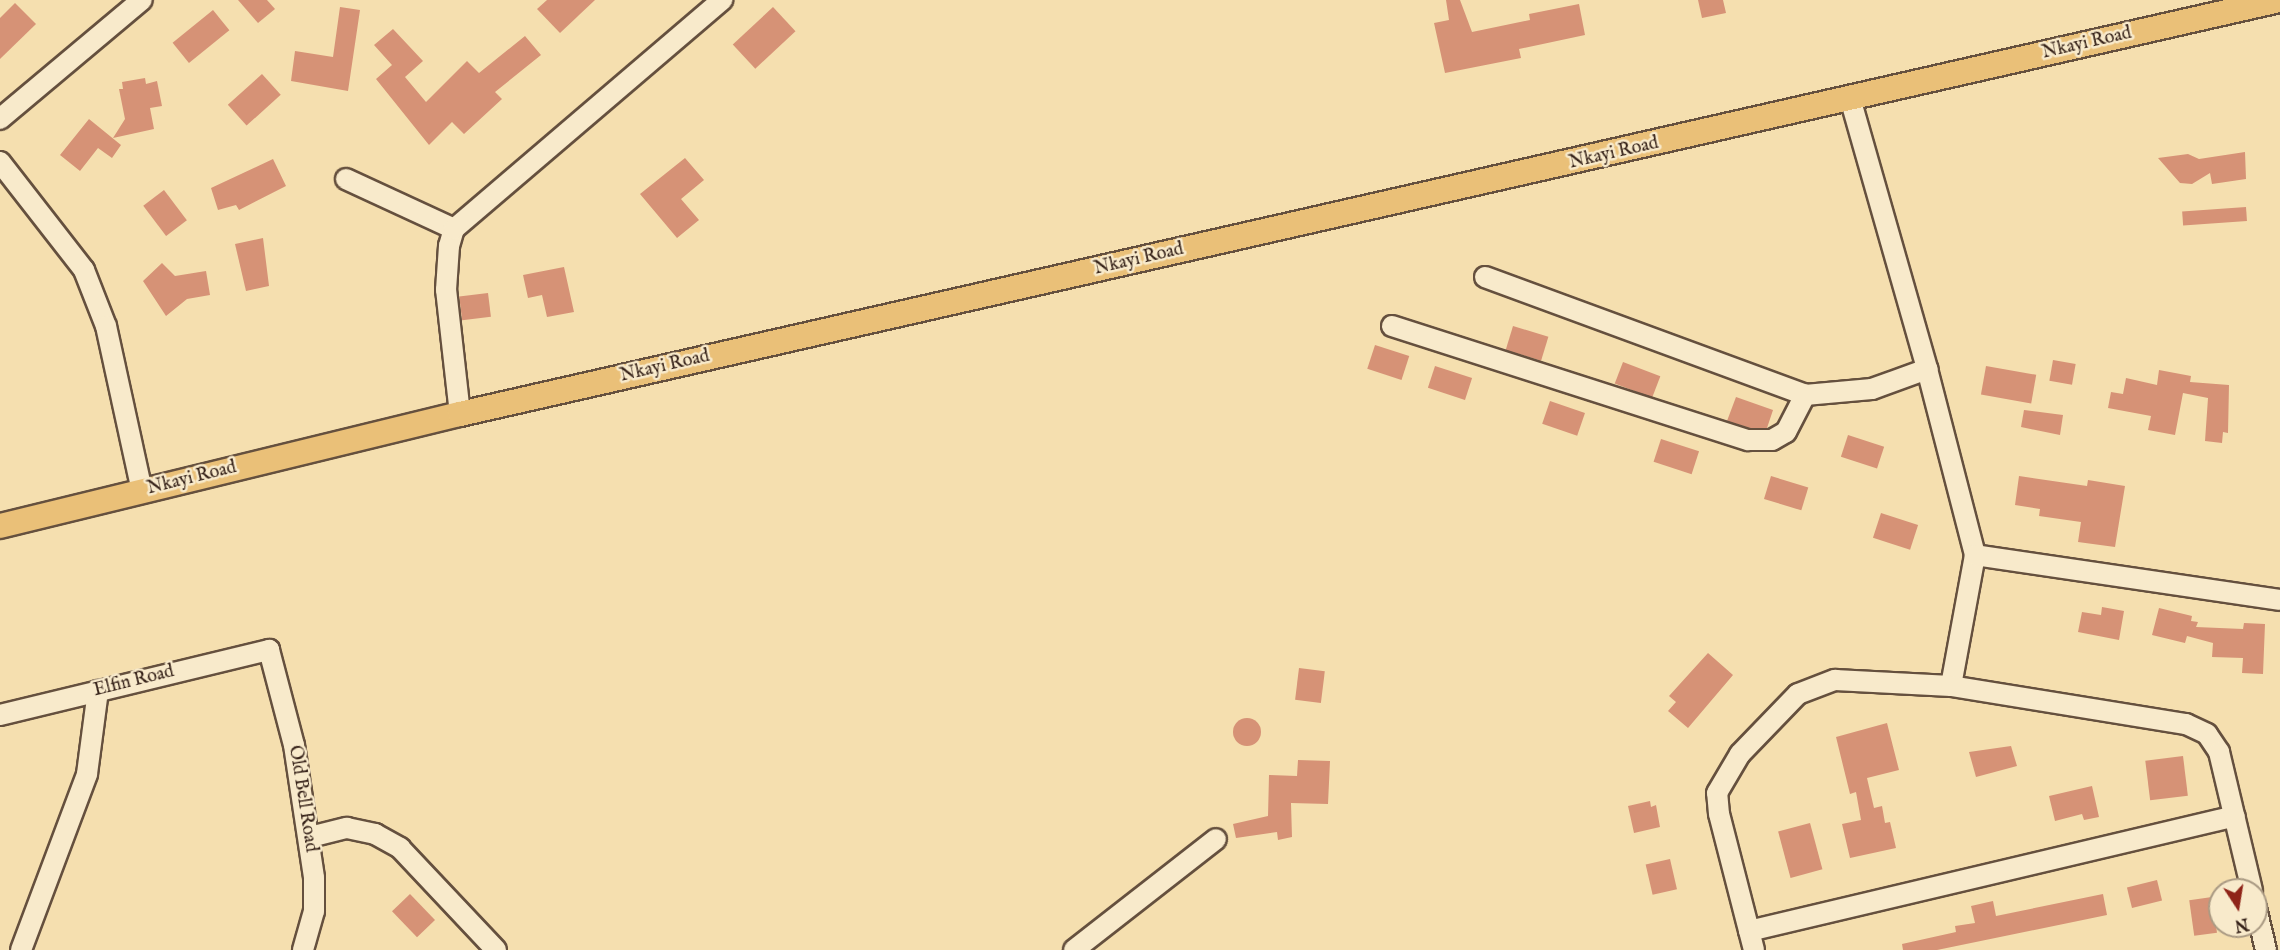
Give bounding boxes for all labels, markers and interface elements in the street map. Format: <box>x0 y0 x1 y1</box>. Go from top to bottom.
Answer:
street label: Nkayi Road <box>2040 23 2134 65</box>
street label: Nkayi Road <box>1567 133 1661 175</box>
street label: Nkayi Road <box>1092 239 1186 281</box>
street label: Nkayi Road <box>618 346 712 388</box>
street label: Nkayi Road <box>145 458 239 500</box>
street label: Elfin Road <box>92 662 176 702</box>
street label: Old Bell Road <box>283 744 321 854</box>
north arrow <box>2208 878 2268 938</box>
text: N <box>2232 912 2250 935</box>

